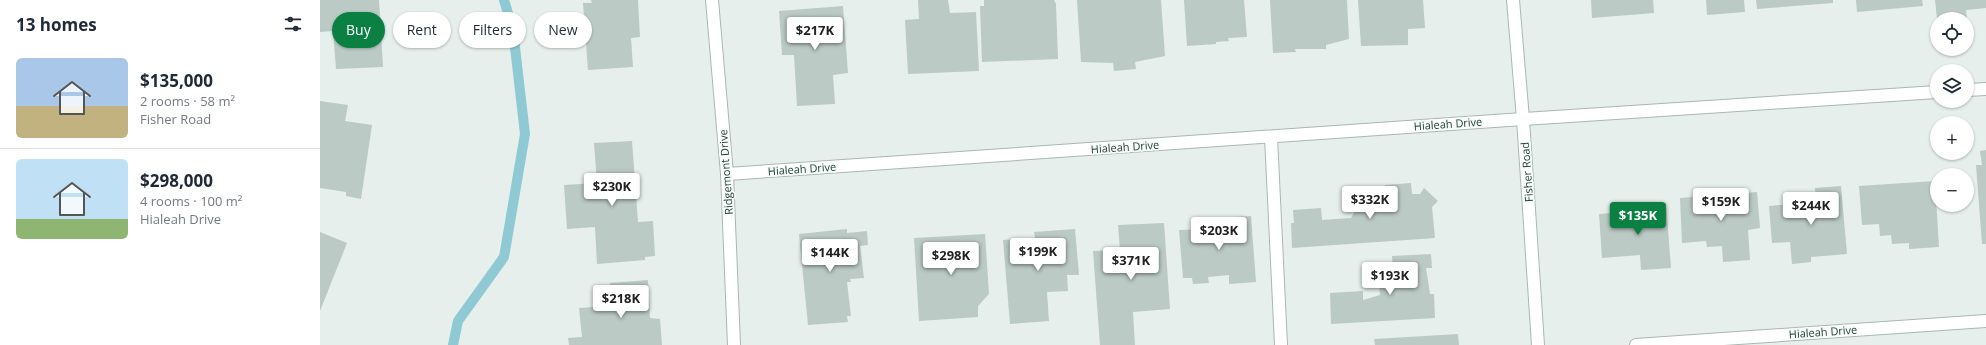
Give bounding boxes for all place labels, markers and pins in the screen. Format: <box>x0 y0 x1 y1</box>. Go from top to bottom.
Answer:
pin: $217K <box>787 17 843 51</box>
pin: $230K <box>584 173 640 207</box>
pin: $332K <box>1342 186 1398 220</box>
pin: $159K <box>1693 188 1749 222</box>
pin: $244K <box>1783 192 1839 226</box>
pin: $135K <box>1610 202 1666 236</box>
pin: $203K <box>1191 217 1247 251</box>
pin: $199K <box>1010 238 1066 272</box>
pin: $144K <box>802 239 858 273</box>
pin: $298K <box>923 242 979 276</box>
pin: $371K <box>1103 247 1159 281</box>
pin: $193K <box>1362 262 1418 296</box>
pin: $218K <box>593 285 649 319</box>

